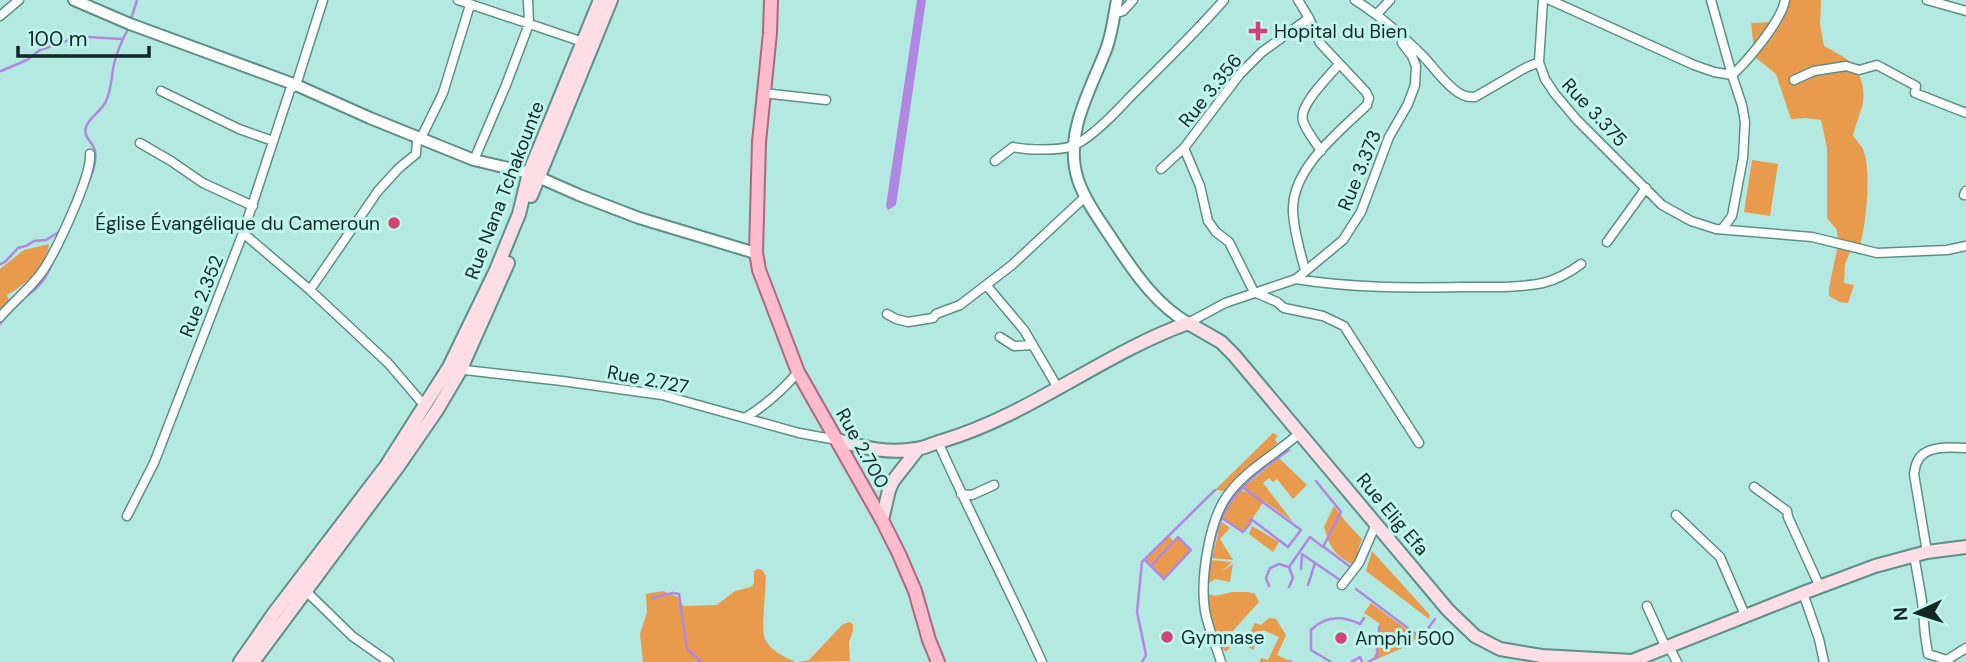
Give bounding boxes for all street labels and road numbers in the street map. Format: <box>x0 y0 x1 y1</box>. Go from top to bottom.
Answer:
street label: Rue 3.356 <box>1173 48 1248 132</box>
street label: Rue 3.375 <box>1556 73 1633 152</box>
street label: Rue Nana Tchakounte <box>459 98 550 283</box>
street label: Rue 3.373 <box>1332 126 1387 214</box>
street label: Rue 2.352 <box>174 252 229 341</box>
street label: Rue 2.727 <box>605 359 691 400</box>
street label: Rue 2.700 <box>830 404 895 493</box>
street label: Rue Elig Efa <box>1351 468 1434 561</box>

